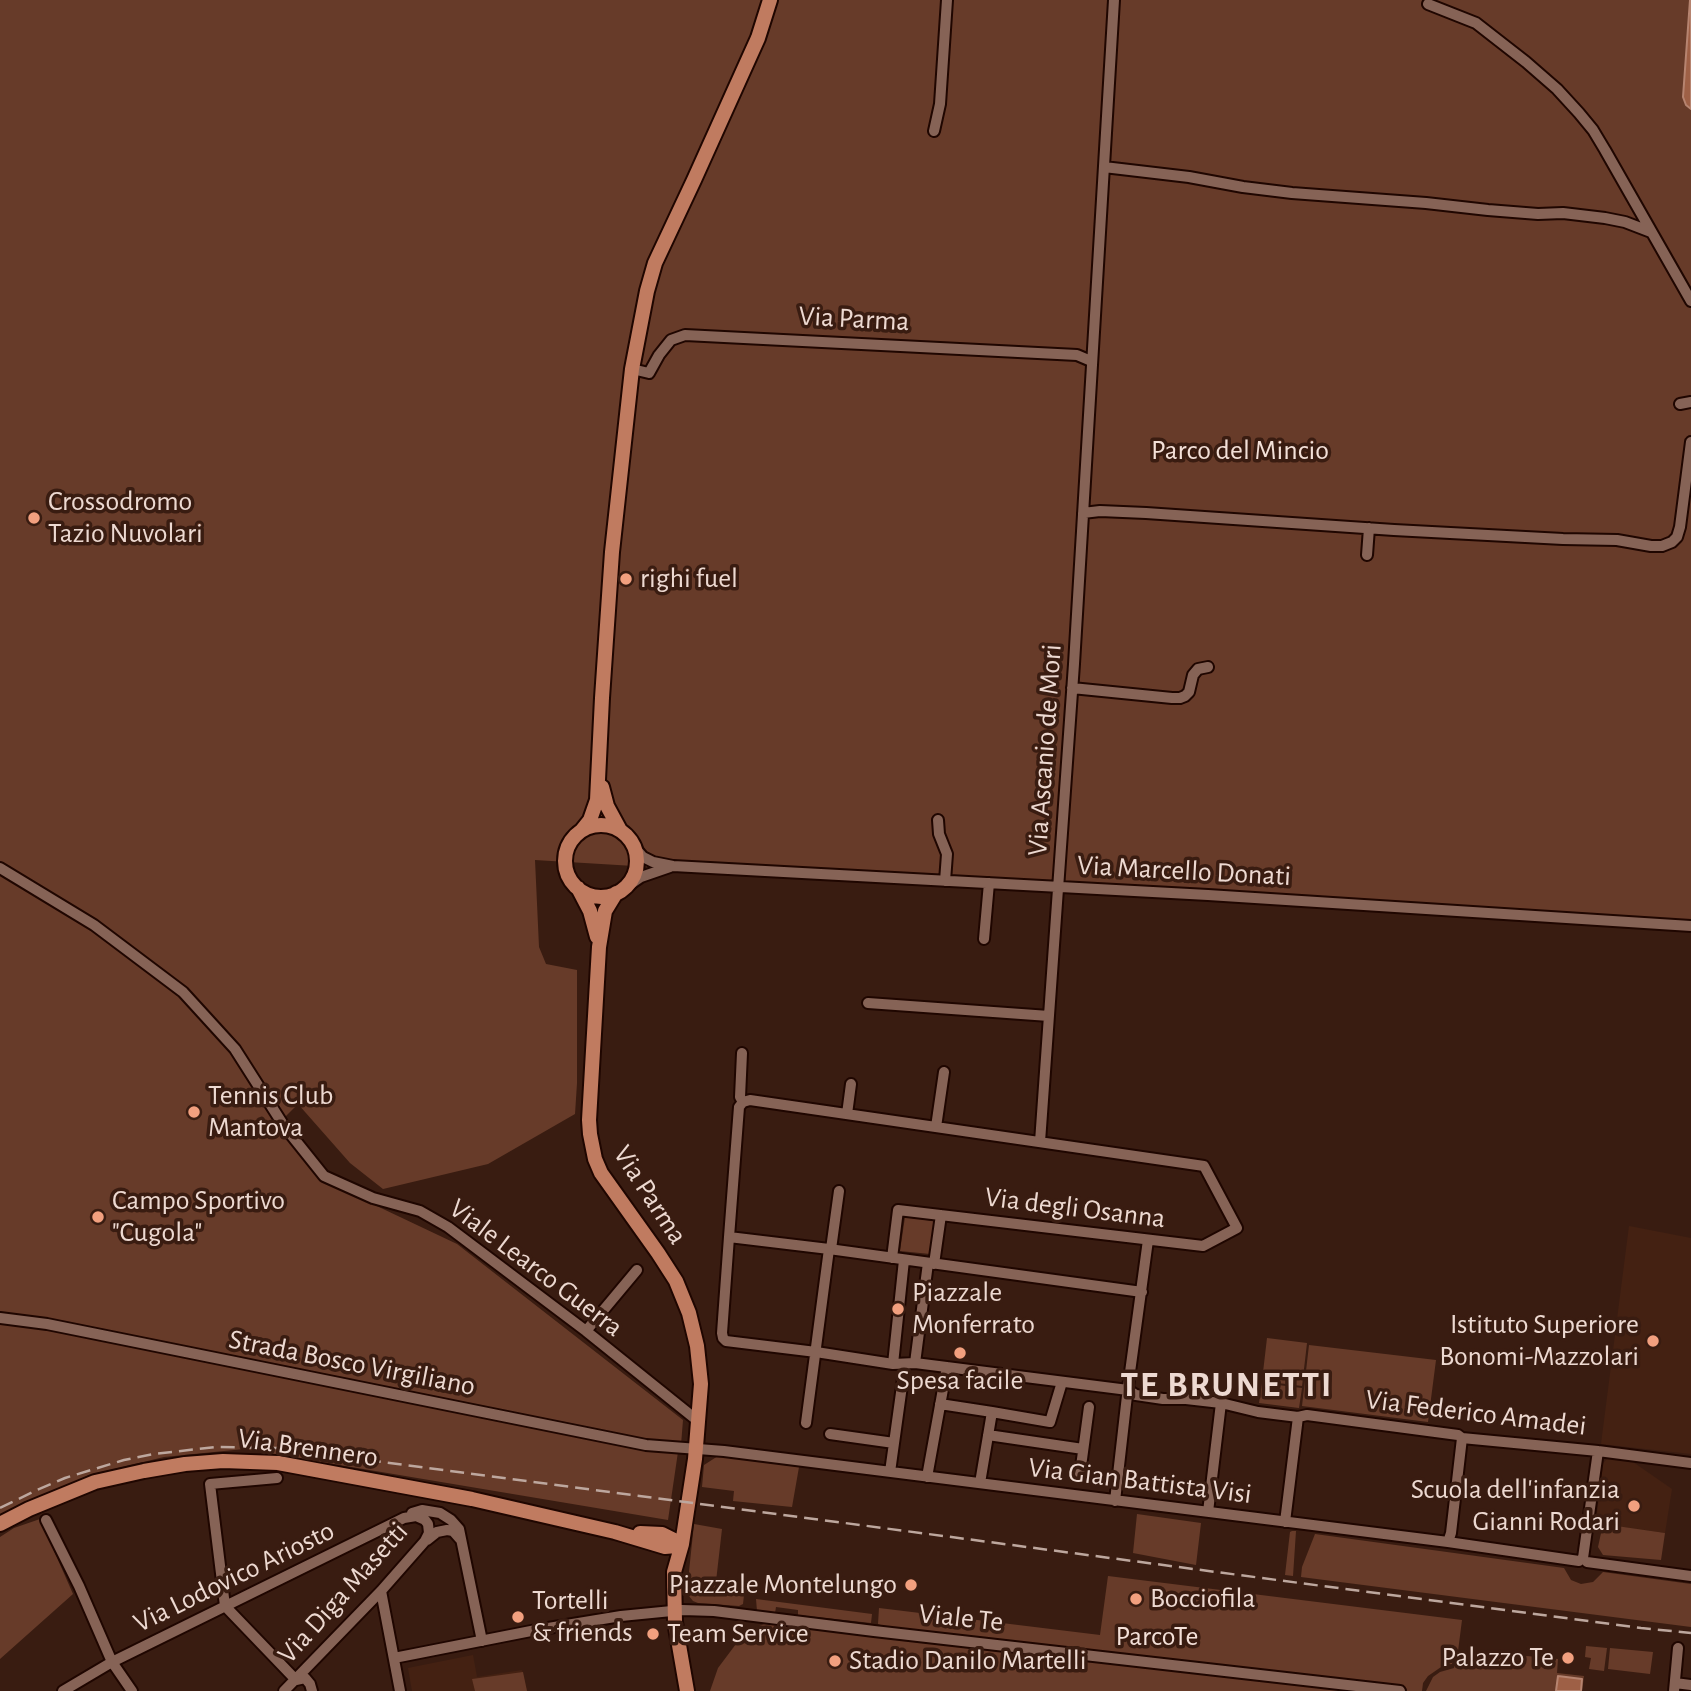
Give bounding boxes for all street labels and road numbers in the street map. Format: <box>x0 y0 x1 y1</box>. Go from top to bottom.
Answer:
street label: Via Parma <box>798 299 910 339</box>
street label: Via Ascanio de Mori <box>1021 643 1069 857</box>
street label: Via Marcello Donati <box>1076 849 1292 893</box>
street label: Via Parma <box>606 1139 694 1251</box>
street label: Via degli Osanna <box>983 1180 1167 1236</box>
street label: Viale Learco Guerra <box>442 1192 630 1344</box>
street label: Strada Bosco Virgiliano <box>226 1323 478 1403</box>
street label: Via Federico Amadei <box>1364 1383 1588 1443</box>
street label: Via Brennero <box>236 1422 380 1474</box>
street label: Via Gian Battista Visi <box>1026 1451 1254 1511</box>
street label: Via Lodovico Ariosto <box>128 1514 340 1640</box>
street label: Via Diga Masetti <box>271 1515 415 1671</box>
street label: Viale Te <box>917 1597 1005 1639</box>

